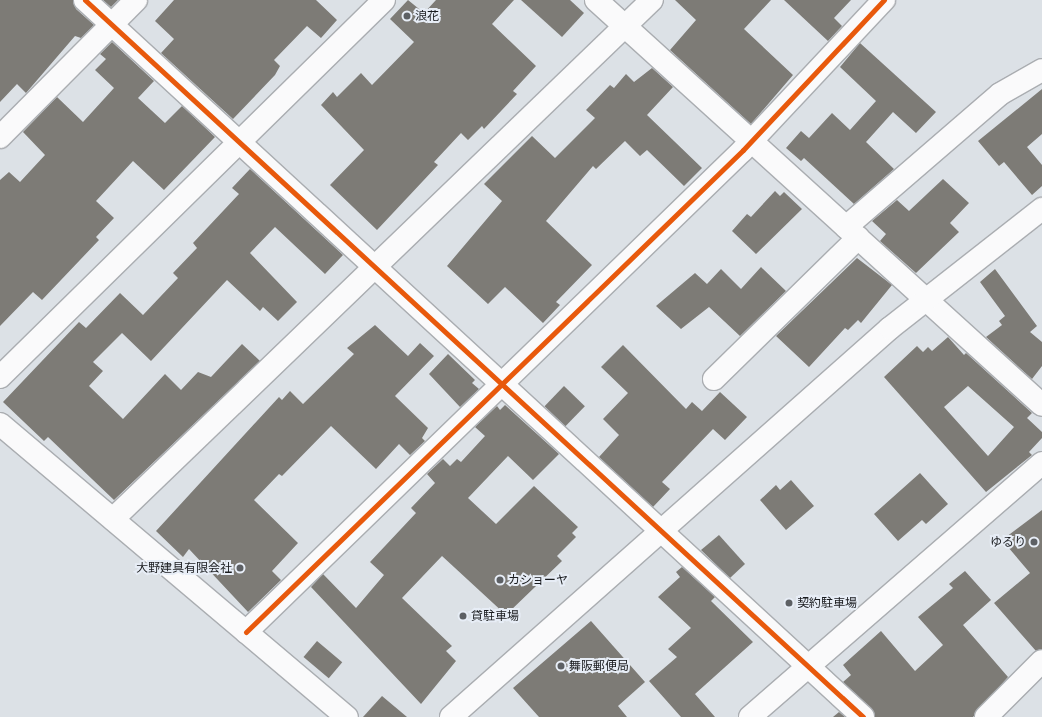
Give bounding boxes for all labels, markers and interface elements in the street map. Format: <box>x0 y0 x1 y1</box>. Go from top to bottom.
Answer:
place label: 浪花 <box>415 9 439 23</box>
marker: 浪花 <box>402 11 412 21</box>
place label: ゆるり <box>990 535 1026 549</box>
marker: ゆるり <box>1029 537 1039 547</box>
place label: 大野建具有限会社 <box>136 561 232 575</box>
marker: 大野建具有限会社 <box>235 563 245 573</box>
place label: カショーヤ <box>508 573 568 587</box>
marker: カショーヤ <box>495 575 505 585</box>
place label: 契約駐車場 <box>797 596 857 610</box>
marker: 契約駐車場 <box>784 598 794 608</box>
place label: 貸駐車場 <box>471 609 519 623</box>
marker: 貸駐車場 <box>458 611 468 621</box>
place label: 舞阪郵便局 <box>569 659 629 673</box>
marker: 舞阪郵便局 <box>556 661 566 671</box>

